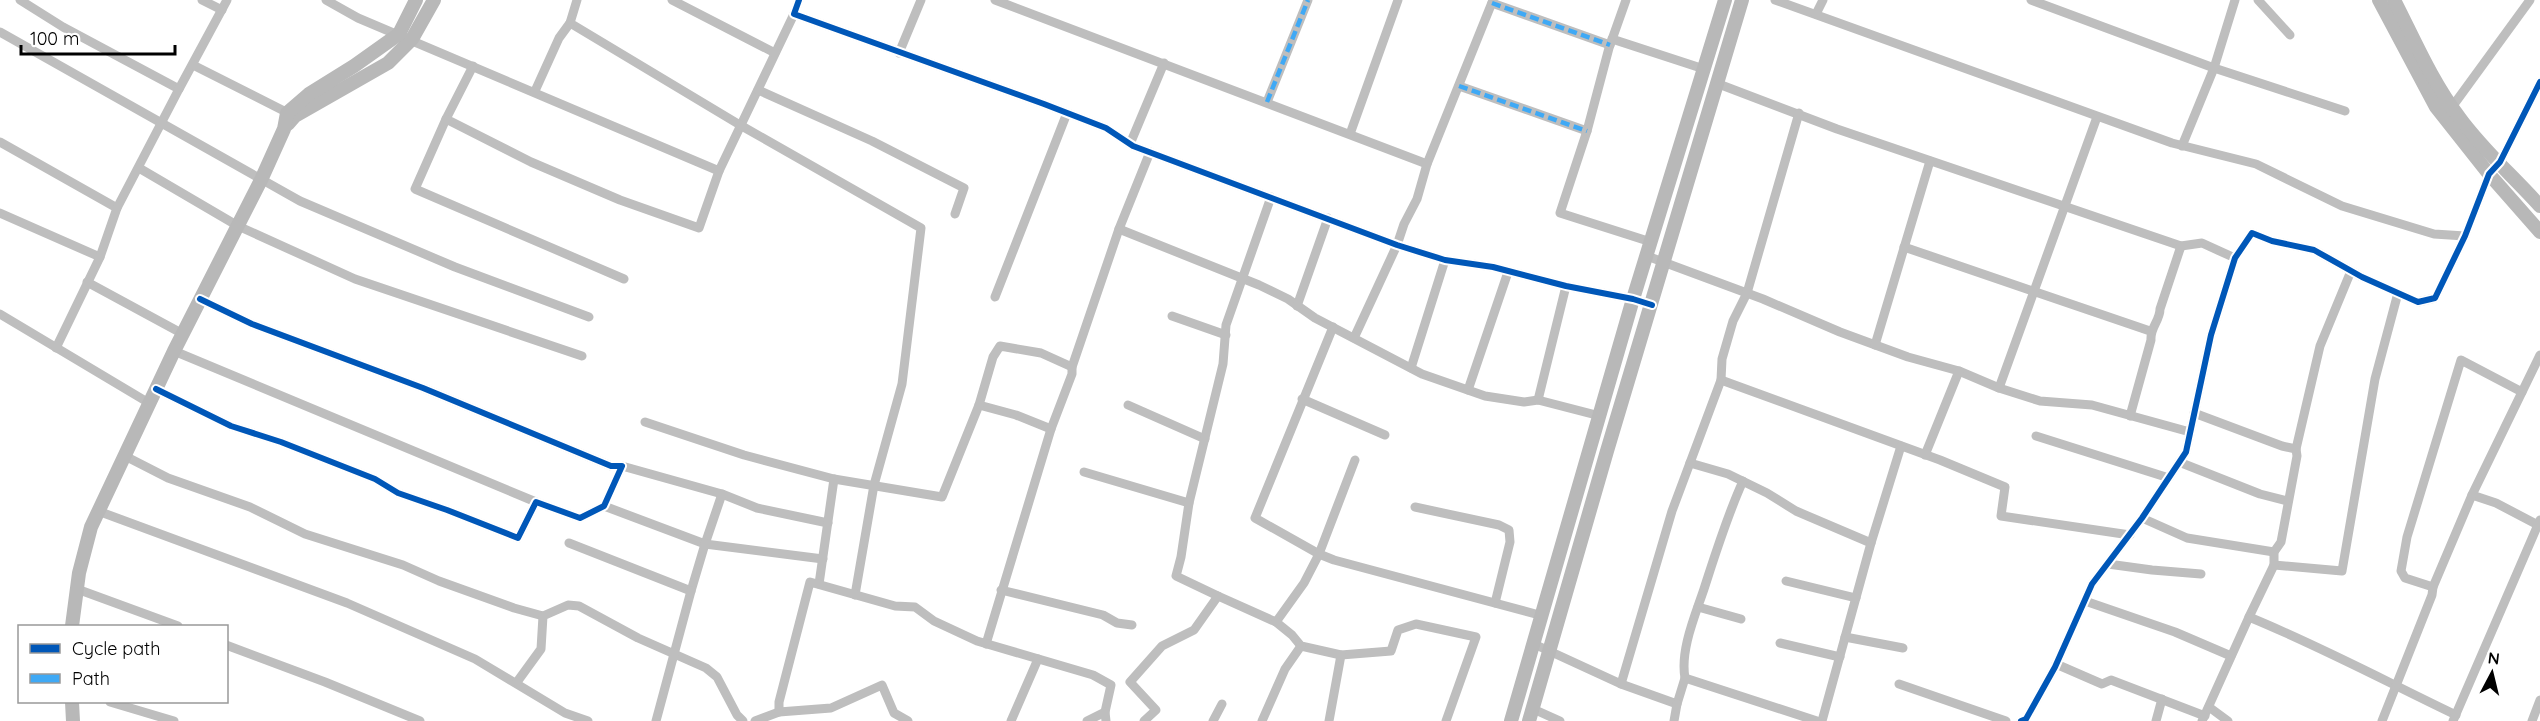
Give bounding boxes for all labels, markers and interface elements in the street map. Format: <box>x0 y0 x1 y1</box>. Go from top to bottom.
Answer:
scale bar <box>21 18 176 56</box>
text: 100 m <box>30 27 79 50</box>
legend <box>18 625 228 703</box>
text: Cycle path <box>72 637 160 660</box>
north arrow <box>2462 643 2522 703</box>
text: N <box>2487 647 2501 669</box>
text: Path <box>72 667 110 690</box>

